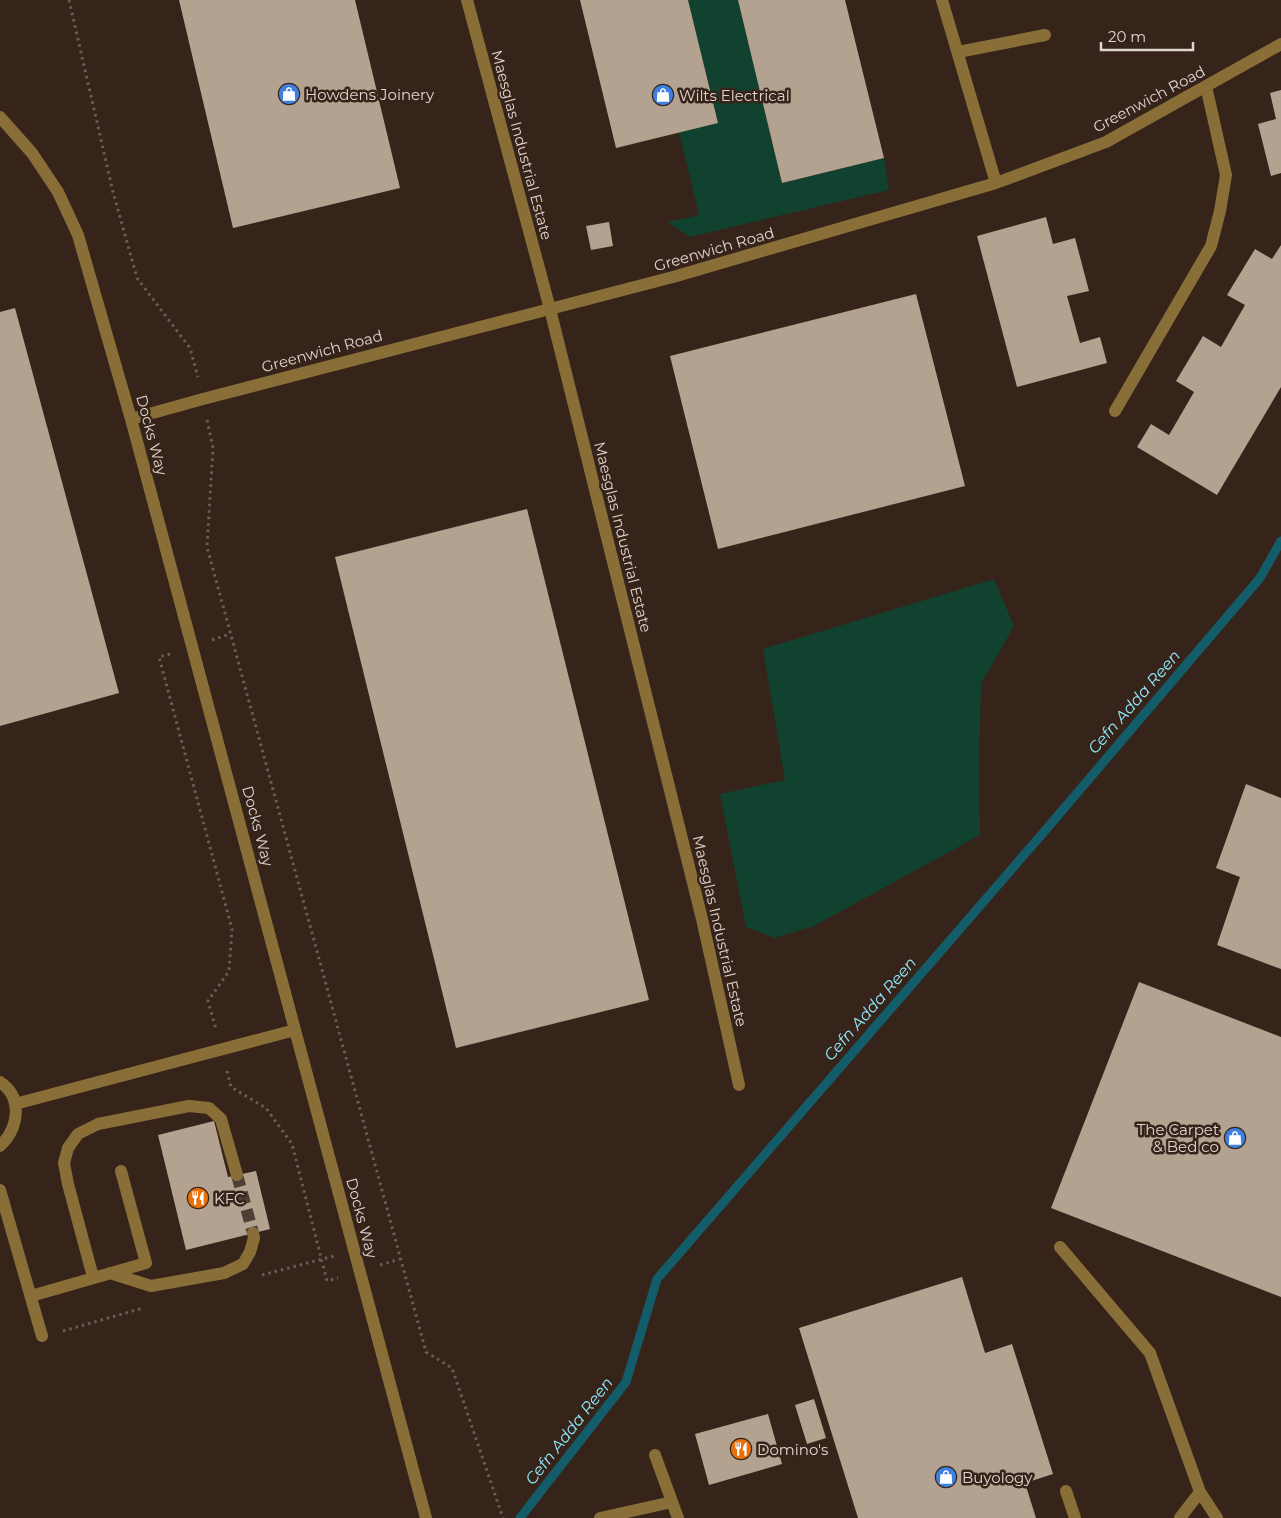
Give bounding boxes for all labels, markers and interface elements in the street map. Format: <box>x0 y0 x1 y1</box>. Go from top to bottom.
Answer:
scale bar <box>1101 20 1194 52</box>
text: 20 m <box>1108 27 1146 46</box>
street label: Maesglas Industrial Estate <box>487 48 557 242</box>
street label: Greenwich Road <box>1090 61 1208 137</box>
shop icon: Howdens Joinery <box>277 82 301 106</box>
shop icon: Wilts Electrical <box>651 83 675 107</box>
place label: Howdens Joinery <box>305 85 435 104</box>
place label: Wilts Electrical <box>679 86 790 105</box>
street label: Greenwich Road <box>652 223 776 275</box>
street label: Greenwich Road <box>259 326 385 376</box>
street label: Docks Way <box>132 393 172 478</box>
street label: Maesglas Industrial Estate <box>590 440 656 634</box>
water label: Cefn Adda Reen <box>1084 646 1184 758</box>
street label: Docks Way <box>238 784 278 869</box>
street label: Maesglas Industrial Estate <box>689 833 751 1029</box>
water label: Cefn Adda Reen <box>820 953 920 1065</box>
place label: The Carpet & Bed co <box>1137 1120 1219 1156</box>
shop icon: The Carpet & Bed co <box>1223 1126 1247 1150</box>
street label: Docks Way <box>342 1176 382 1261</box>
restaurant icon: KFC <box>186 1186 210 1210</box>
place label: KFC <box>214 1189 245 1208</box>
water label: Cefn Adda Reen <box>521 1374 617 1488</box>
restaurant icon: Domino's <box>729 1437 753 1461</box>
place label: Domino's <box>757 1440 828 1459</box>
shop icon: Buyology <box>934 1465 958 1489</box>
place label: Buyology <box>962 1468 1033 1487</box>

